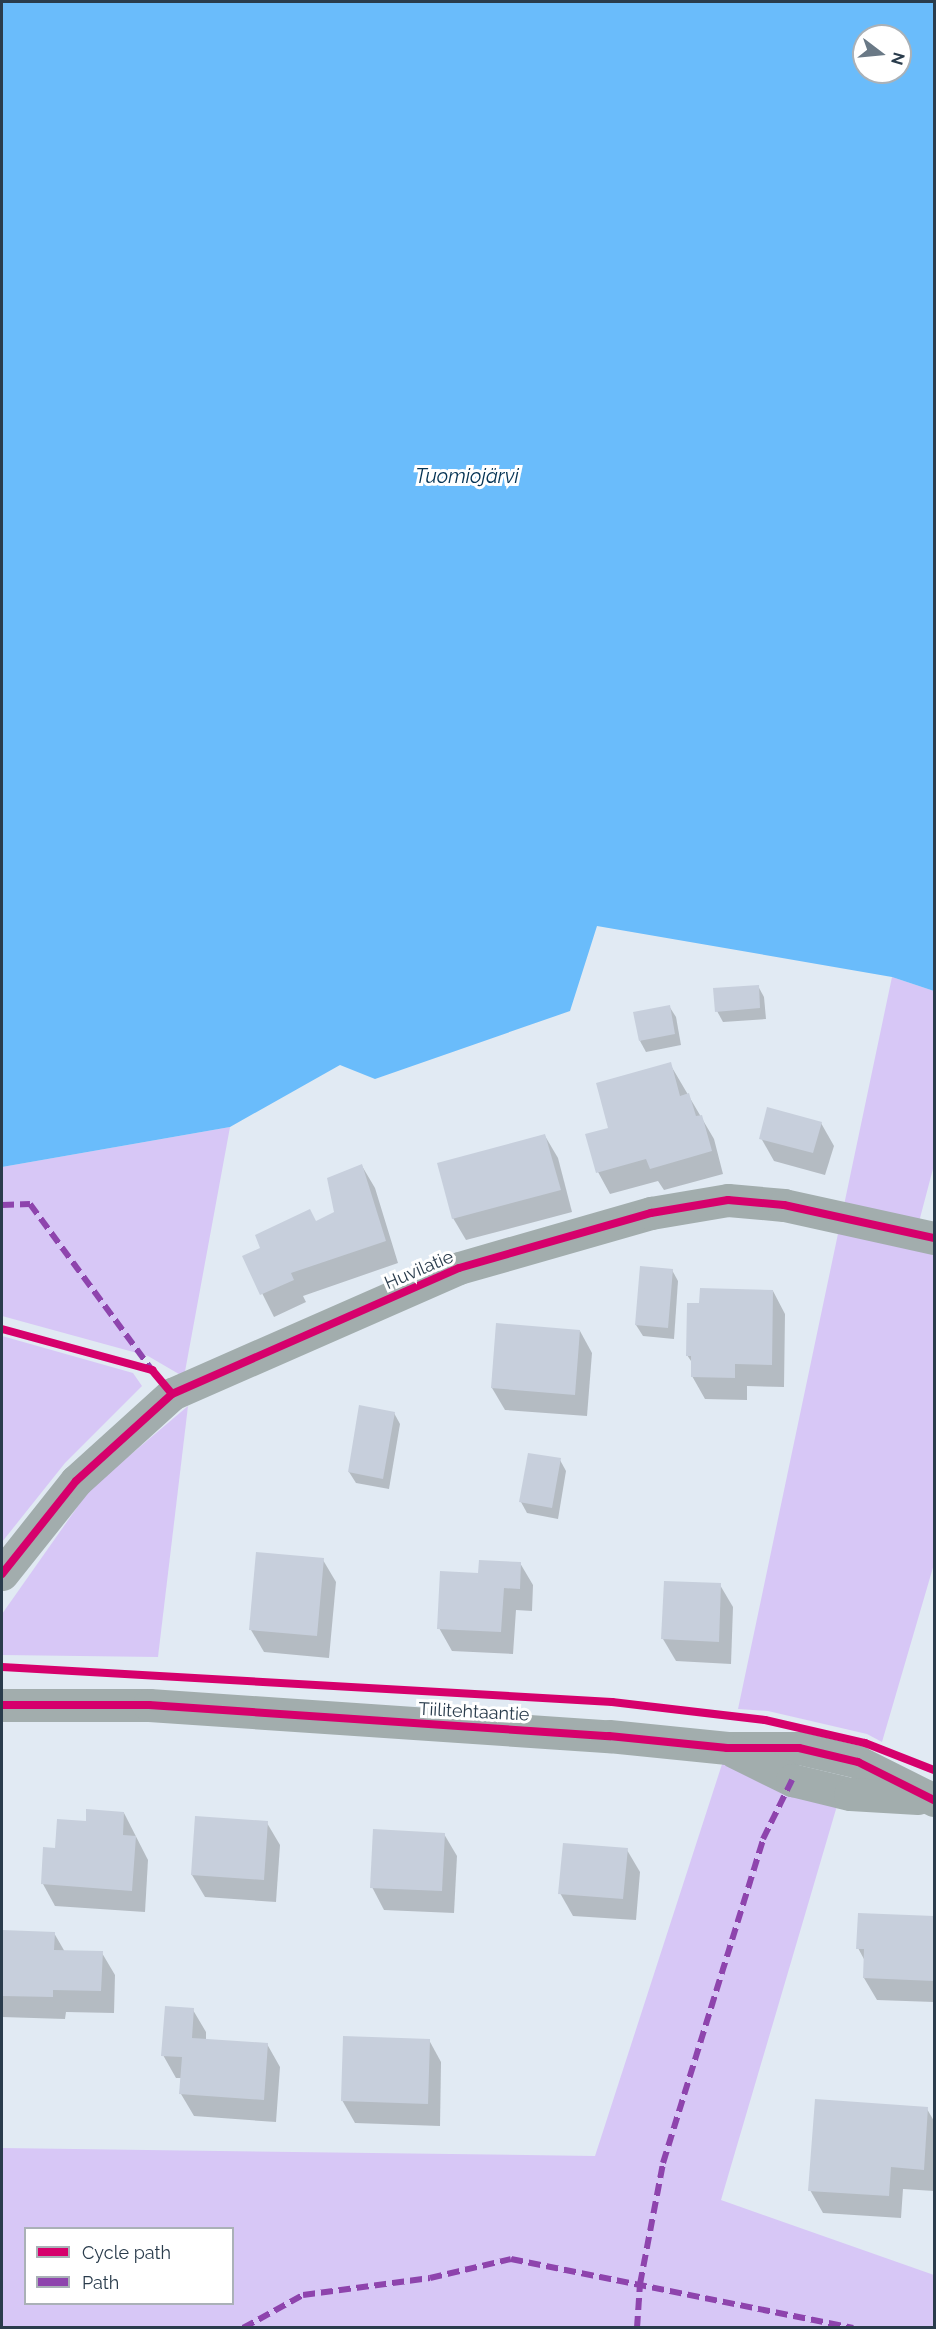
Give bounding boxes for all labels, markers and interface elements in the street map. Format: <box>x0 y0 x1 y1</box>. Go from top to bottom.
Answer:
north arrow <box>852 24 912 84</box>
text: N <box>887 50 909 67</box>
water label: Tuomiojärvi <box>415 464 519 488</box>
street label: Huvilatie <box>381 1246 457 1294</box>
street label: Tiilitehtaantie <box>418 1698 530 1726</box>
legend <box>24 2227 234 2305</box>
text: Cycle path <box>82 2242 171 2263</box>
text: Path <box>82 2272 119 2293</box>

